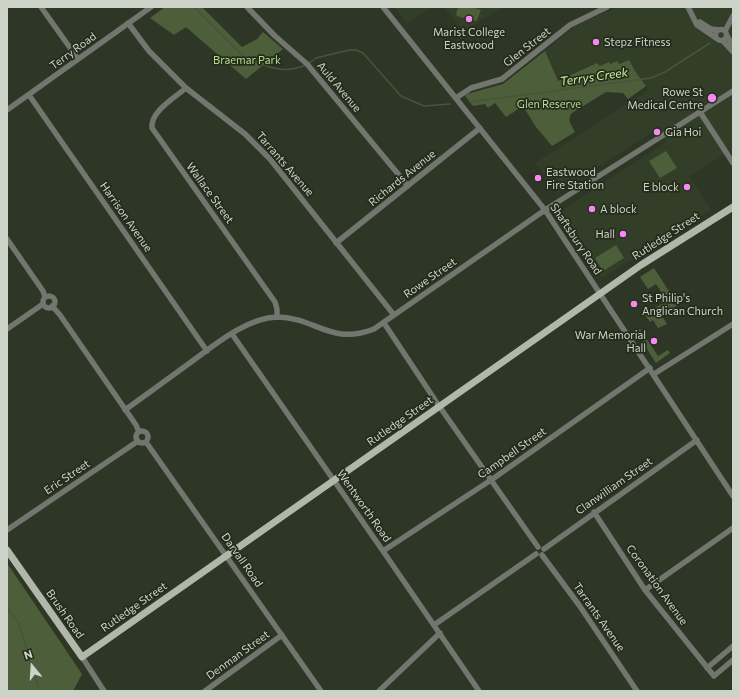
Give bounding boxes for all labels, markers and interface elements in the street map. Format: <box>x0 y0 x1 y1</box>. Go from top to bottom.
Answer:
marker: Marist College Eastwood <box>464 14 474 24</box>
place label: Marist College Eastwood <box>433 25 505 51</box>
street label: Glen Street <box>501 25 553 69</box>
street label: Terry Road <box>47 30 99 72</box>
place label: Stepz Fitness <box>604 35 670 49</box>
marker: Stepz Fitness <box>591 37 601 47</box>
park label: Braemar Park <box>213 53 281 67</box>
street label: Auld Avenue <box>314 59 364 115</box>
water label: Terrys Creek <box>559 65 629 89</box>
place label: Rowe St Medical Centre <box>627 85 703 111</box>
marker: Rowe St Medical Centre <box>706 92 718 104</box>
park label: Glen Reserve <box>517 97 581 111</box>
place label: Gia Hoi <box>665 125 701 139</box>
marker: Gia Hoi <box>652 127 662 137</box>
street label: Tarrants Avenue <box>253 129 317 199</box>
street label: Richards Avenue <box>366 147 438 209</box>
street label: Wallace Street <box>183 160 237 226</box>
place label: Eastwood Fire Station <box>546 165 604 191</box>
marker: Eastwood Fire Station <box>533 173 543 183</box>
street label: Harrison Avenue <box>97 180 155 254</box>
place label: E block <box>643 180 679 194</box>
marker: E block <box>682 182 692 192</box>
street label: Shaftsbury Road <box>547 201 605 277</box>
place label: A block <box>600 202 637 216</box>
marker: A block <box>587 204 597 214</box>
street label: Rutledge Street <box>630 209 702 263</box>
place label: Hall <box>595 227 615 241</box>
marker: Hall <box>618 229 628 239</box>
street label: Rowe Street <box>401 255 459 301</box>
place label: St Philip's Anglican Church <box>642 291 723 317</box>
marker: St Philip's Anglican Church <box>629 299 639 309</box>
place label: War Memorial Hall <box>575 328 646 354</box>
marker: War Memorial Hall <box>649 336 659 346</box>
street label: Rutledge Street <box>364 393 436 449</box>
street label: Campbell Street <box>475 425 549 481</box>
street label: Clanwilliam Street <box>573 455 655 517</box>
street label: Eric Street <box>42 457 92 497</box>
street label: Wentworth Road <box>334 467 394 545</box>
street label: Darvall Road <box>219 530 265 590</box>
street label: Coronation Avenue <box>623 542 691 628</box>
street label: Rutledge Street <box>98 579 170 635</box>
street label: Tarrants Avenue <box>570 580 628 654</box>
street label: Brush Road <box>43 587 87 641</box>
street label: Denman Street <box>204 628 272 682</box>
north arrow <box>12 646 52 686</box>
text: N <box>22 647 34 662</box>

